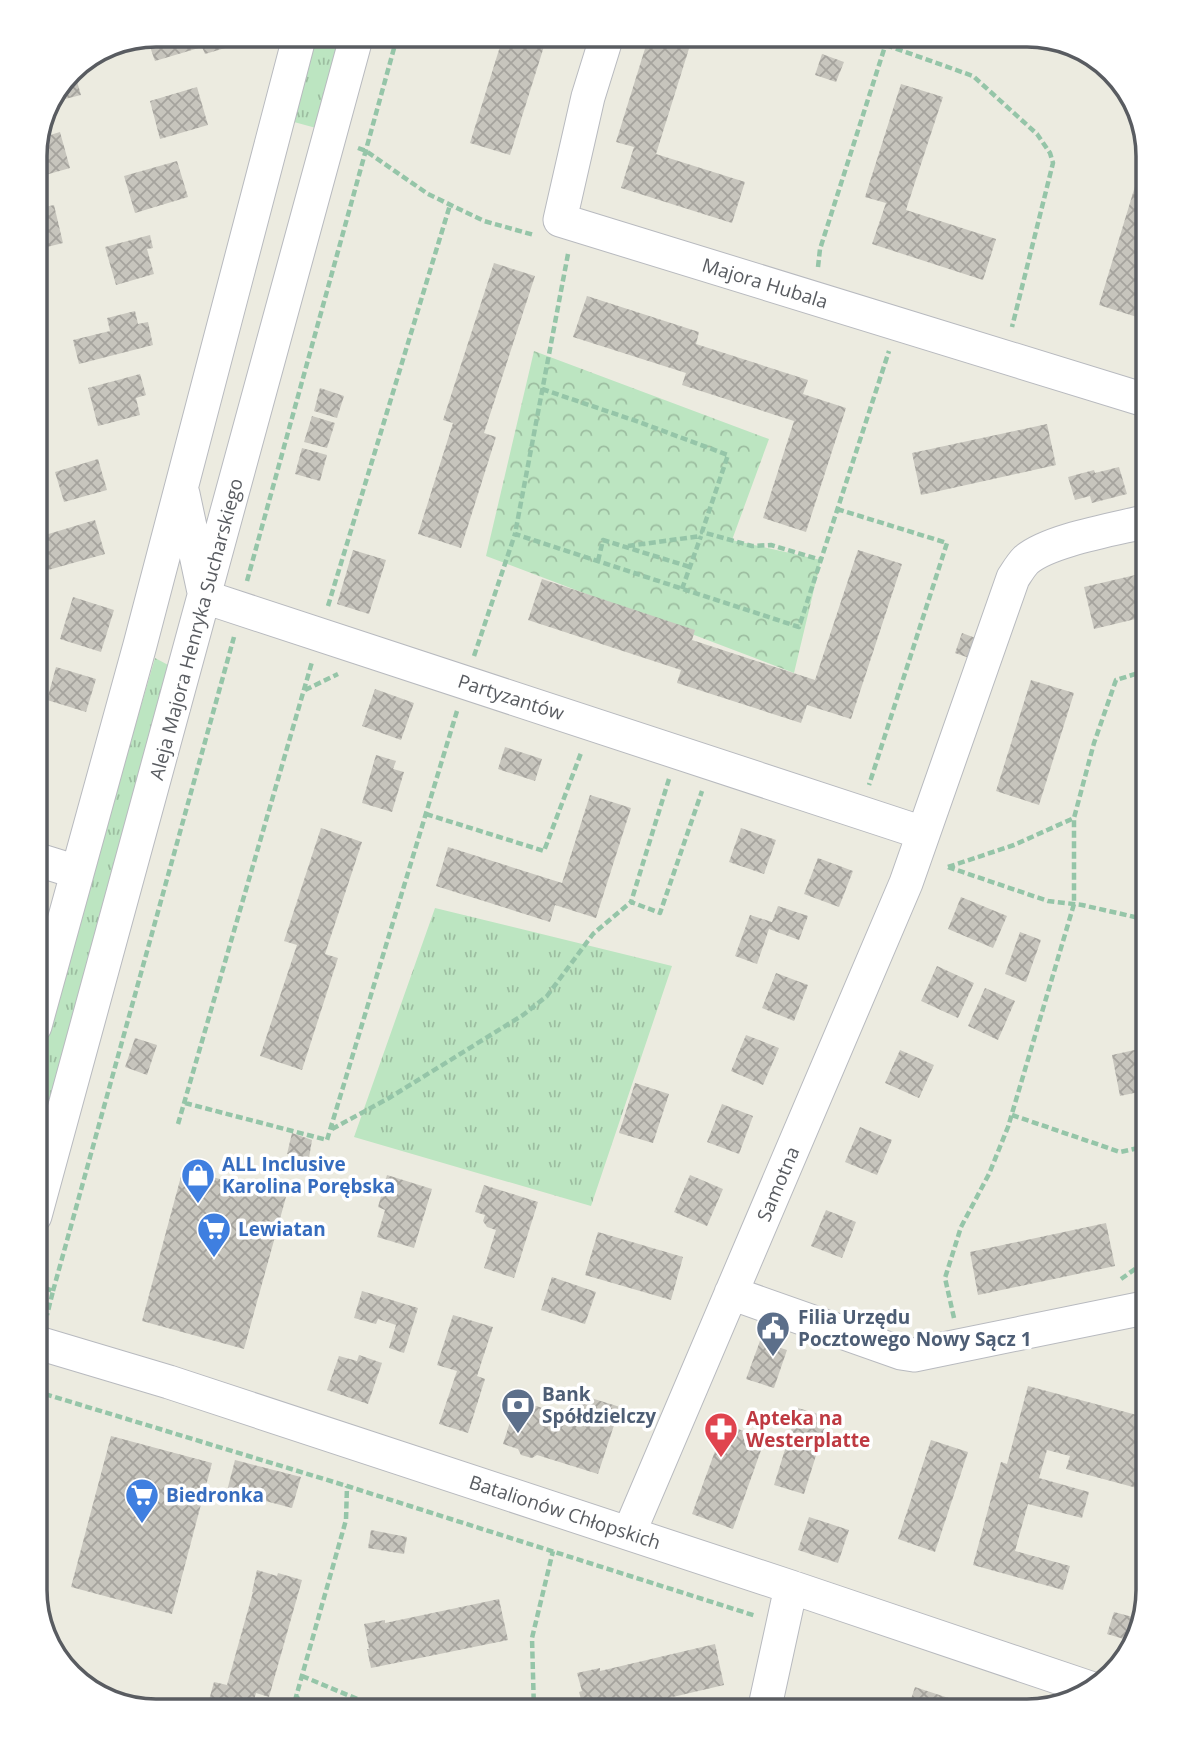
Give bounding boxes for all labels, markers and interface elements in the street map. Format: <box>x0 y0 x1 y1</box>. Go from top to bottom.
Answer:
street label: Majora Hubala <box>699 252 831 314</box>
street label: Aleja Majora Henryka Sucharskiego <box>143 475 249 783</box>
street label: Partyzantów <box>455 668 568 726</box>
street label: Samotna <box>751 1143 805 1225</box>
place label: ALL Inclusive Karolina Porębska <box>222 1151 395 1199</box>
shop icon: ALL Inclusive Karolina Porębska <box>179 1156 217 1205</box>
supermarket icon: Lewiatan <box>195 1210 233 1259</box>
place label: Lewiatan <box>238 1216 326 1242</box>
place label: Filia Urzędu Pocztowego Nowy Sącz 1 <box>798 1304 1032 1352</box>
public building icon: Filia Urzędu Pocztowego Nowy Sącz 1 <box>754 1309 792 1358</box>
place label: Bank Spółdzielczy <box>542 1381 656 1429</box>
bank icon: Bank Spółdzielczy <box>499 1386 537 1435</box>
place label: Apteka na Westerplatte <box>746 1405 870 1453</box>
pharmacy icon: Apteka na Westerplatte <box>702 1410 740 1459</box>
street label: Batalionów Chłopskich <box>466 1469 664 1555</box>
supermarket icon: Biedronka <box>123 1476 161 1525</box>
place label: Biedronka <box>166 1482 264 1508</box>

